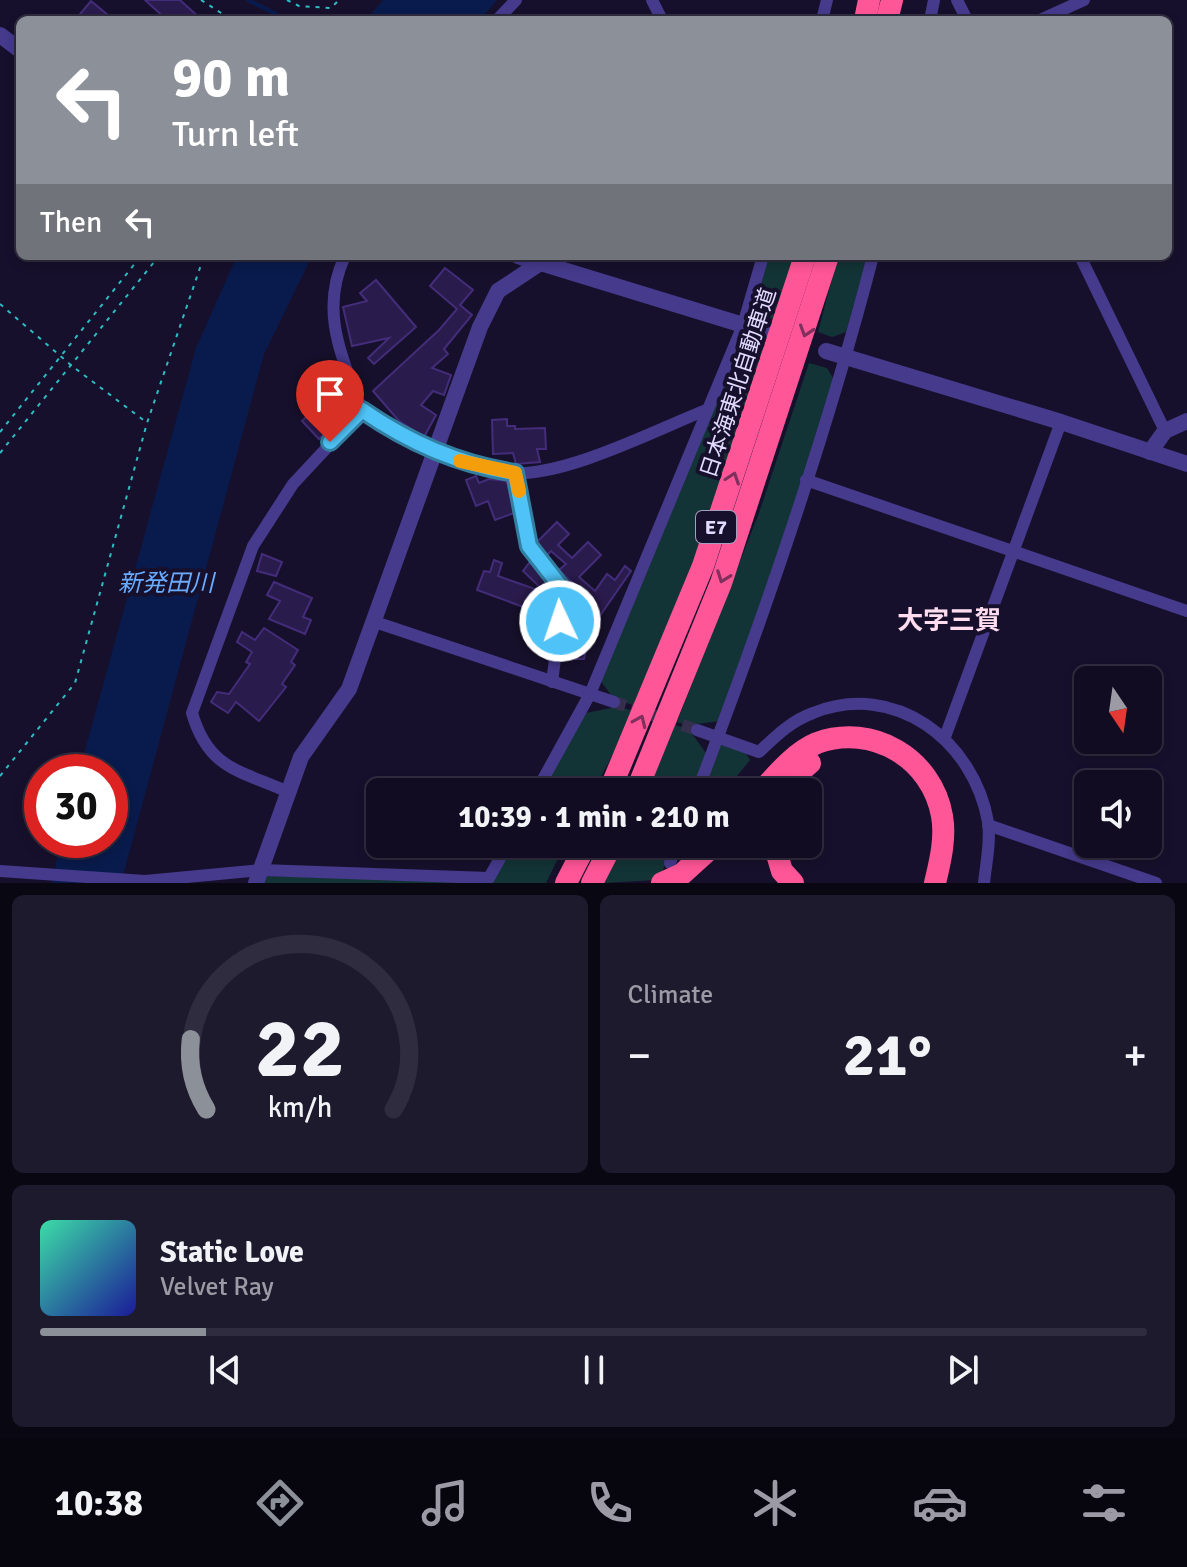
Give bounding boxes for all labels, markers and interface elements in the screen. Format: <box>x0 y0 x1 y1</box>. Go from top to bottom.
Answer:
text: 90 m <box>172 43 290 112</box>
icon: left <box>40 48 144 152</box>
text: Turn left <box>172 112 299 157</box>
icon: left <box>118 200 162 244</box>
text: Then <box>40 204 102 241</box>
street label: 日本海東北自動車道 <box>695 285 781 481</box>
one-way arrow <box>800 323 816 337</box>
pin <box>296 360 364 442</box>
icon: arrive <box>308 372 352 416</box>
one-way arrow <box>724 472 740 486</box>
road number: E7 <box>696 511 736 543</box>
water label: 新発田川 <box>118 568 217 598</box>
one-way arrow <box>716 569 733 583</box>
position arrow <box>518 579 602 663</box>
district label: 大字三賀 <box>897 605 1001 637</box>
north arrow <box>1074 666 1162 754</box>
map controls <box>1074 666 1162 858</box>
one-way arrow <box>630 714 646 729</box>
speed limit sign: 30 <box>24 754 128 858</box>
button: sound <box>1074 770 1162 858</box>
text: 10:39 · 1 min · 210 m <box>458 799 730 836</box>
text: Climate <box>628 979 713 1011</box>
text: 22 <box>255 998 345 1100</box>
text: 21° <box>843 1019 932 1093</box>
text: − <box>628 1029 651 1083</box>
text: + <box>1123 1029 1147 1083</box>
text: km/h <box>267 1090 332 1125</box>
text: Static Love <box>160 1234 304 1271</box>
text: Velvet Ray <box>160 1271 274 1303</box>
icon: previous <box>203 1348 247 1392</box>
icon: pause <box>572 1348 616 1392</box>
icon: next <box>941 1348 985 1392</box>
icon: directions <box>252 1475 308 1531</box>
icon: music <box>417 1475 473 1531</box>
icon: phone <box>582 1475 638 1531</box>
icon: climate <box>747 1475 803 1531</box>
icon: car <box>912 1475 968 1531</box>
icon: filters <box>1076 1475 1132 1531</box>
text: 10:38 <box>54 1481 143 1526</box>

